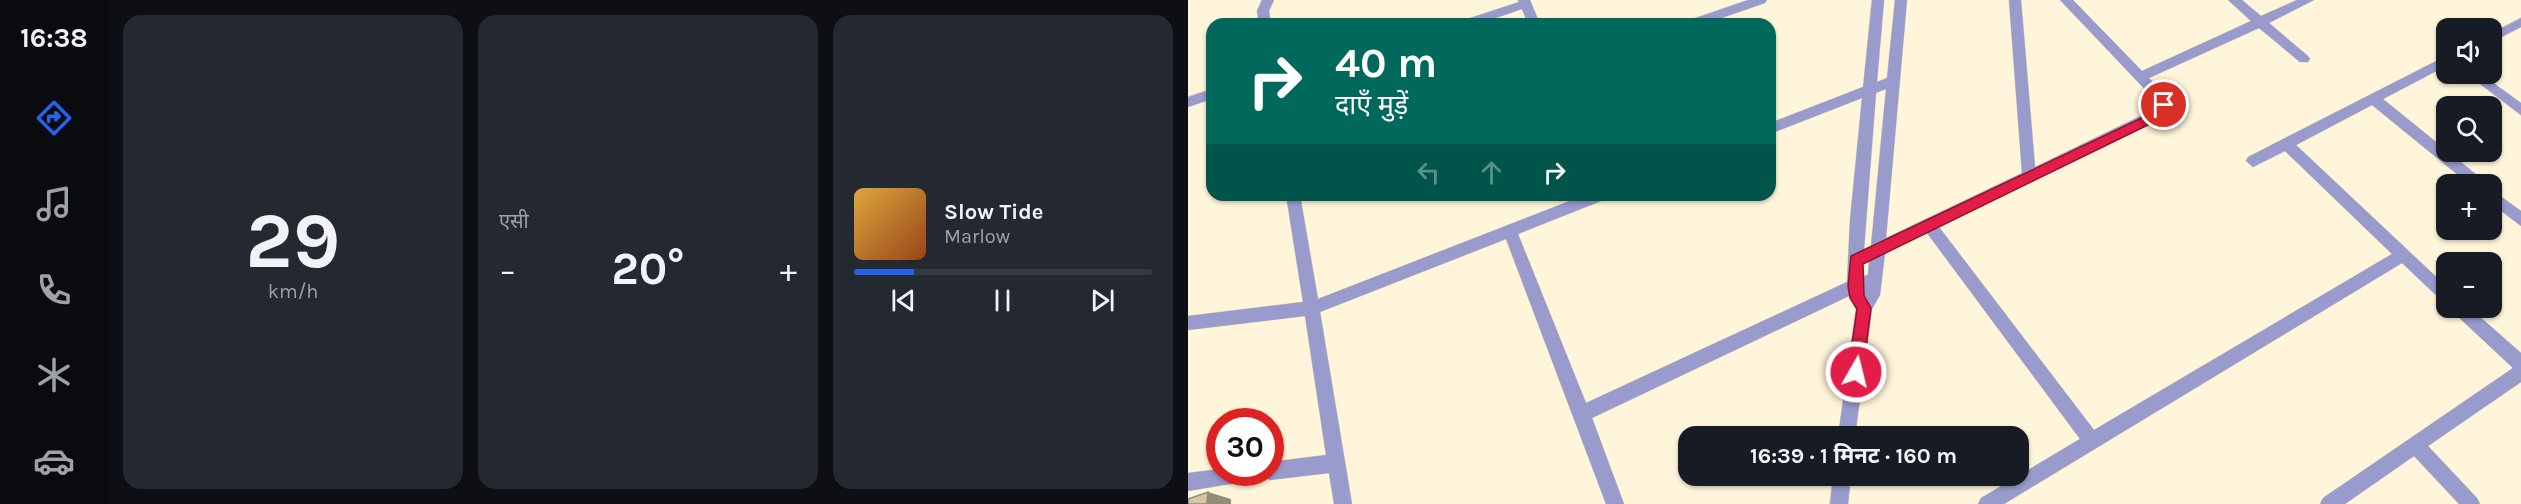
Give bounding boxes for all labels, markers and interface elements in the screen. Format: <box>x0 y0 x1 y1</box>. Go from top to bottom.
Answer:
map controls <box>2436 18 2502 318</box>
button: sound <box>2436 18 2502 84</box>
text: 16:38 <box>20 22 88 54</box>
text: 40 m <box>1335 38 1437 88</box>
icon: right <box>1236 42 1314 120</box>
pin <box>2138 79 2189 130</box>
icon: arrive <box>2147 88 2180 121</box>
text: दाएँ मुड़ें <box>1335 89 1408 121</box>
button: search <box>2436 96 2502 162</box>
icon: directions <box>33 97 75 139</box>
icon: left <box>1412 156 1445 189</box>
icon: ahead <box>1475 156 1508 189</box>
icon: right <box>1538 156 1571 189</box>
button: + <box>2436 174 2502 240</box>
icon: music <box>33 183 75 225</box>
text: 29 <box>246 195 340 287</box>
text: Slow Tide <box>944 199 1044 225</box>
text: एसी <box>499 210 529 233</box>
text: Marlow <box>944 225 1010 248</box>
text: 20° <box>611 243 685 295</box>
text: − <box>499 251 516 289</box>
text: + <box>780 251 797 289</box>
button: − <box>2436 252 2502 318</box>
icon: phone <box>33 269 75 311</box>
text: km/h <box>268 280 318 303</box>
icon: previous <box>887 284 920 317</box>
icon: pause <box>986 284 1019 317</box>
icon: next <box>1086 284 1119 317</box>
position arrow <box>1824 340 1888 404</box>
icon: climate <box>33 354 75 396</box>
speed limit sign: 30 <box>1206 408 1284 486</box>
icon: car <box>33 440 75 482</box>
text: 16:39 · 1 मिनट · 160 m <box>1750 443 1957 469</box>

